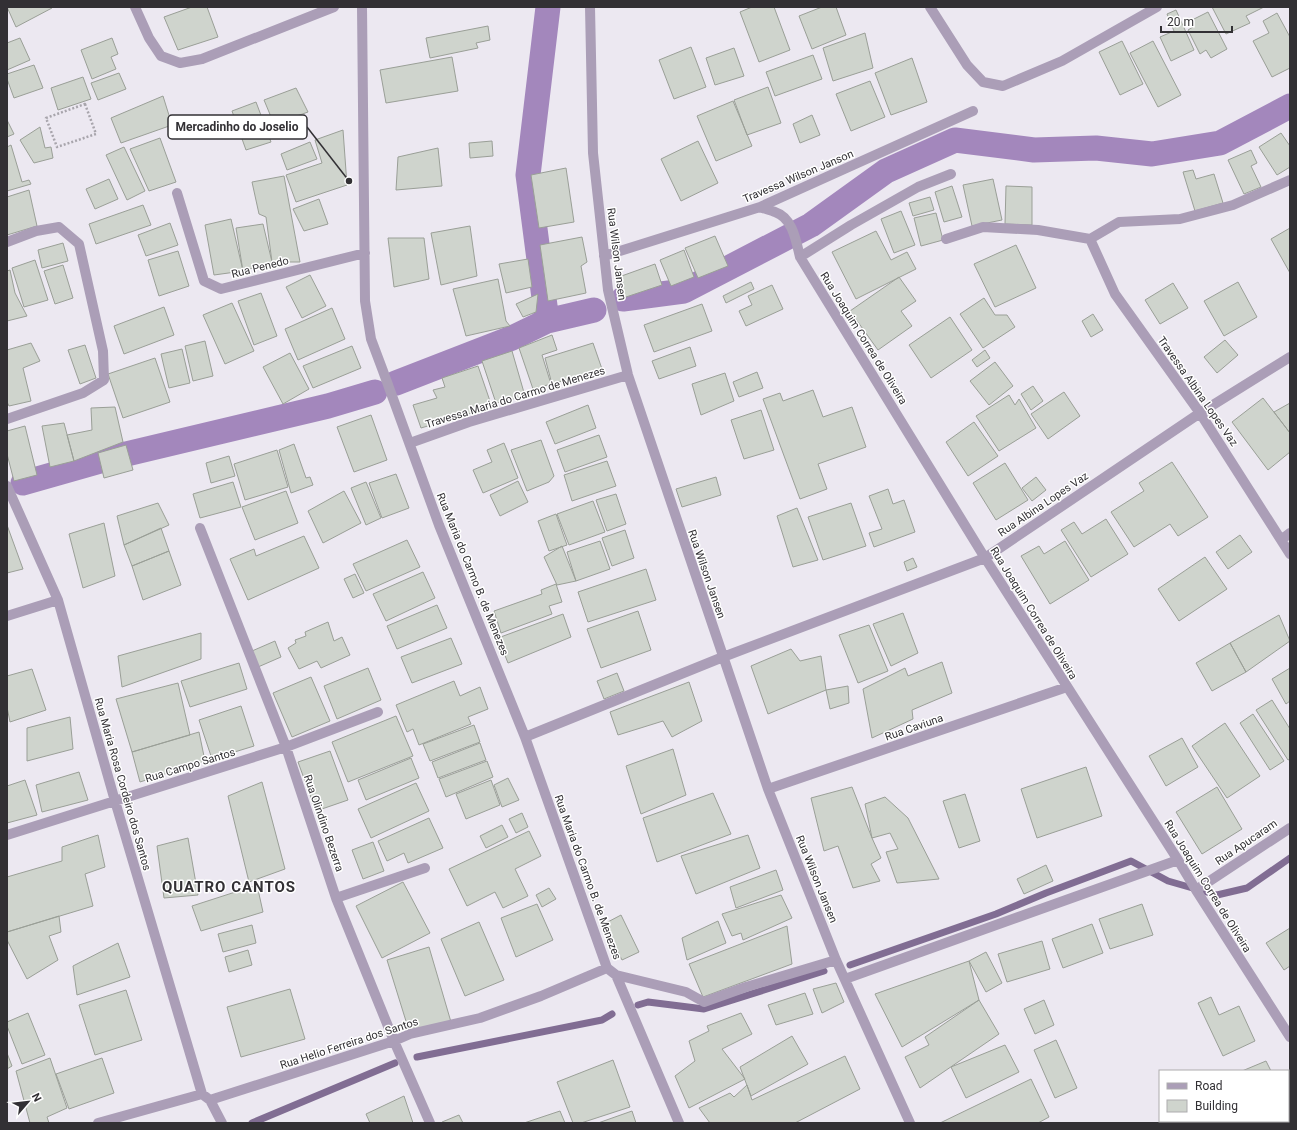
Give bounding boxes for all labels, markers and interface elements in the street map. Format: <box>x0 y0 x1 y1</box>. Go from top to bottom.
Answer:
scale bar <box>1161 8 1232 34</box>
text: 20 m <box>1167 15 1194 29</box>
callout: Mercadinho do Joselio <box>168 115 307 139</box>
text: Mercadinho do Joselio <box>176 120 299 134</box>
street label: Travessa Wilson Janson <box>741 147 855 206</box>
street label: Rua Wilson Jansen <box>604 207 629 301</box>
street label: Rua Penedo <box>230 254 290 281</box>
street label: Rua Joaquim Correa de Oliveira <box>817 270 910 407</box>
street label: Travessa Albina Lopes Vaz <box>1155 334 1241 449</box>
street label: Travessa Maria do Carmo de Menezes <box>424 364 607 431</box>
street label: Rua Albina Lopes Vaz <box>996 469 1091 539</box>
street label: Rua Maria do Carmo B. de Menezes <box>434 491 511 658</box>
street label: Rua Wilson Jansen <box>685 528 728 620</box>
street label: Rua Joaquim Correa de Oliveira <box>987 545 1080 682</box>
street label: Rua Maria Rosa Cordeiro dos Santos <box>92 696 154 872</box>
street label: Rua Caviuna <box>883 711 945 744</box>
street label: Rua Campo Santos <box>144 745 237 785</box>
street label: Rua Olindino Bezerra <box>301 773 346 873</box>
street label: Rua Maria do Carmo B. de Menezes <box>552 793 624 962</box>
street label: Rua Apucaram <box>1213 817 1280 868</box>
street label: Rua Joaquim Correa de Oliveira <box>1161 818 1254 955</box>
street label: Rua Wilson Jansen <box>793 834 840 925</box>
district label: QUATRO CANTOS <box>162 878 296 896</box>
street label: Rua Helio Ferreira dos Santos <box>278 1015 420 1072</box>
legend <box>1159 1070 1289 1122</box>
text: Road <box>1195 1079 1223 1093</box>
north arrow <box>8 1082 48 1122</box>
text: N <box>29 1091 44 1104</box>
text: Building <box>1195 1099 1238 1113</box>

